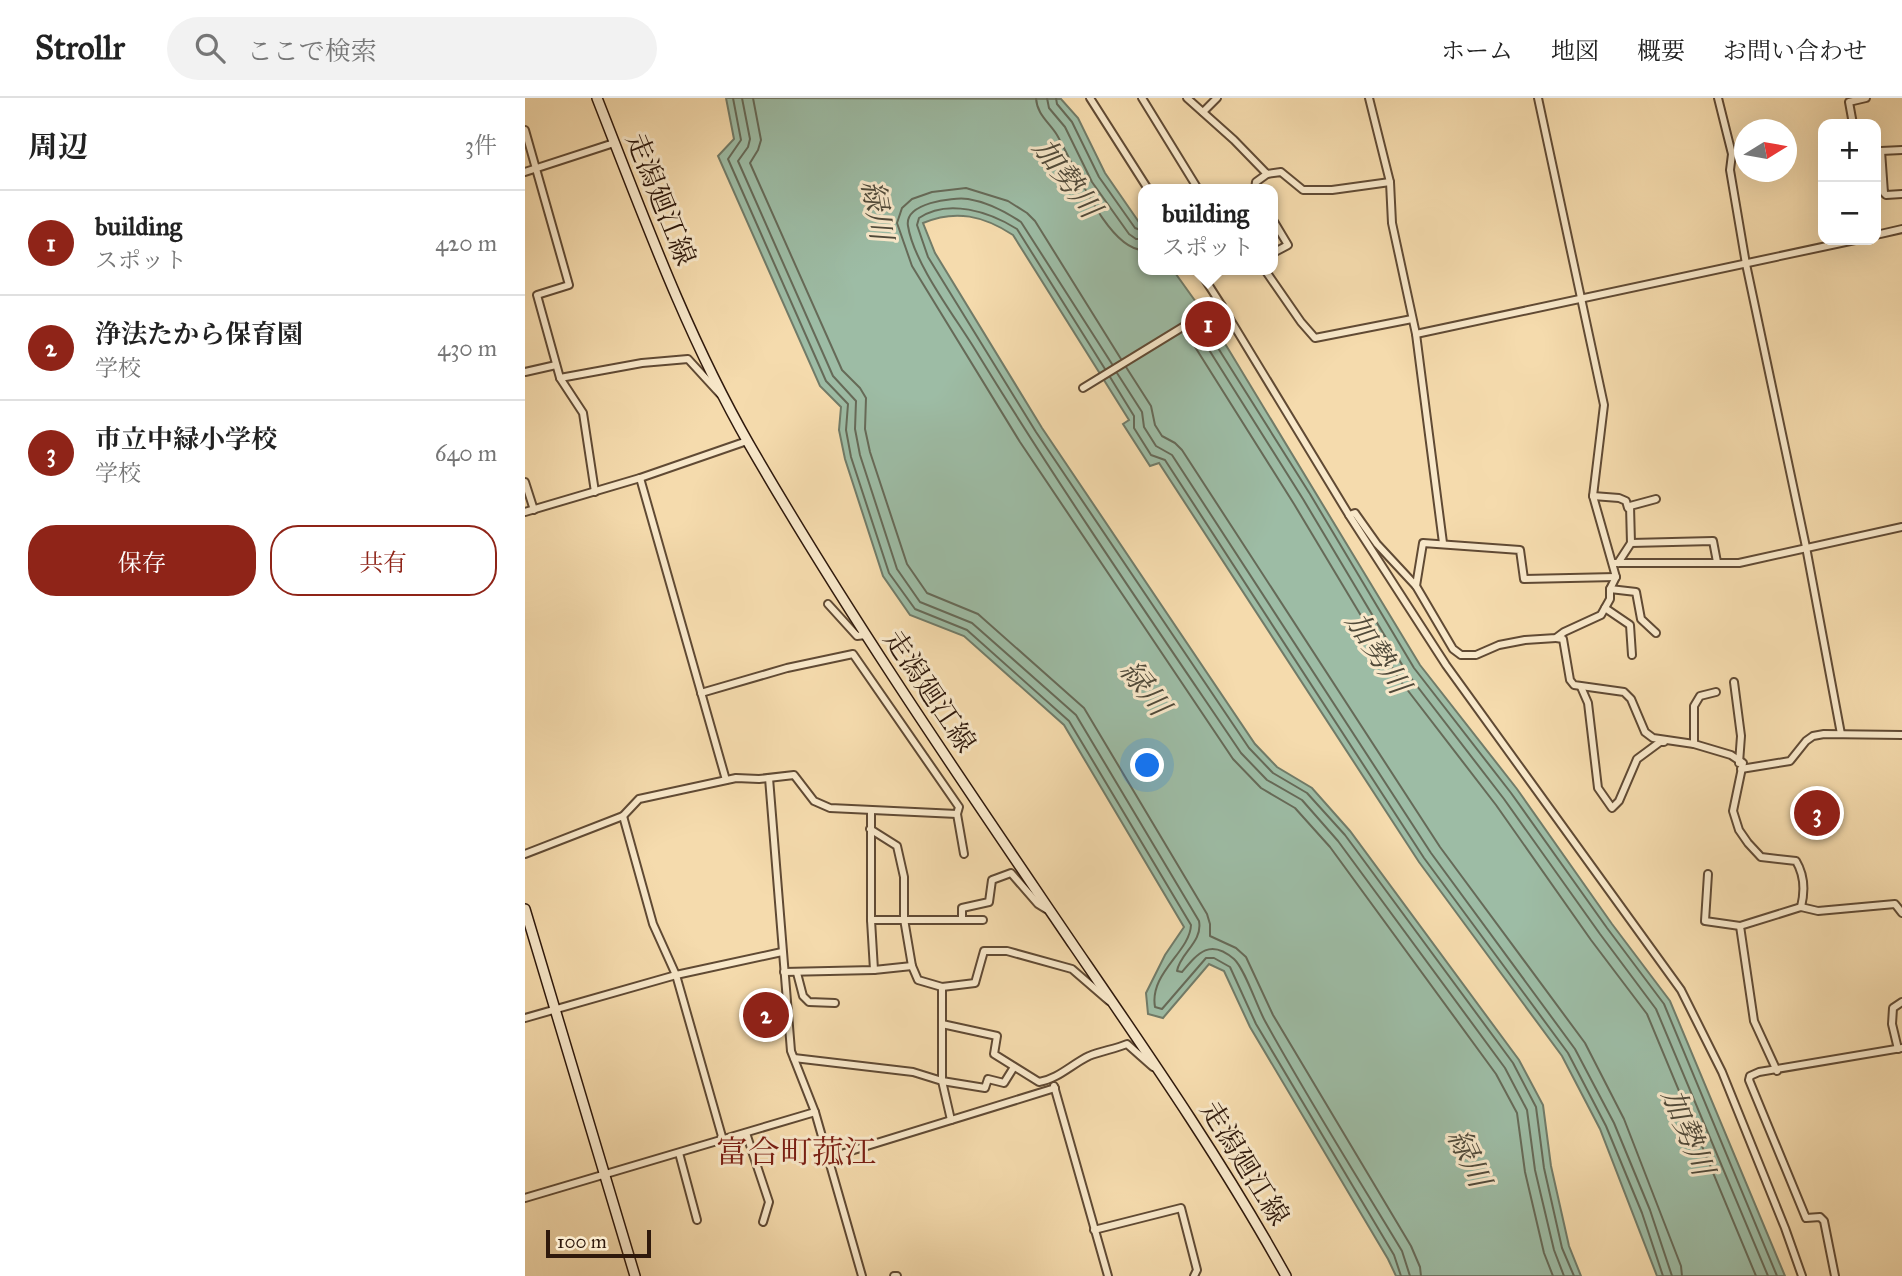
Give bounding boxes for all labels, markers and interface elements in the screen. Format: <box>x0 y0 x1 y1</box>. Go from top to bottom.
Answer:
search box <box>167 17 657 80</box>
text: Strollr <box>35 28 125 68</box>
icon: search <box>191 29 229 67</box>
text: ここで検索 <box>247 35 377 67</box>
text: ホーム <box>1441 36 1513 66</box>
text: 地図 <box>1551 36 1599 66</box>
text: 概要 <box>1637 36 1685 66</box>
text: お問い合わせ <box>1723 36 1867 66</box>
north arrow <box>1734 119 1797 182</box>
map controls <box>1818 119 1881 245</box>
button: + <box>1818 119 1881 182</box>
street label: 走潟廻江線 <box>619 128 703 270</box>
text: 周辺 <box>28 129 88 165</box>
text: 3件 <box>465 131 497 159</box>
water label: 加勢川 <box>1026 131 1110 227</box>
water label: 緑川 <box>854 177 900 246</box>
button: − <box>1818 182 1881 245</box>
popup <box>1138 184 1278 275</box>
text: building <box>1162 197 1249 229</box>
text: building <box>95 210 182 242</box>
text: 1 <box>46 229 56 257</box>
text: 420 m <box>435 229 497 257</box>
text: スポット <box>1162 233 1254 261</box>
text: スポット <box>95 246 187 274</box>
pin: 1 <box>1185 298 1231 350</box>
text: 浄法たから保育園 <box>95 318 303 350</box>
text: 2 <box>45 334 57 362</box>
text: 430 m <box>437 334 497 362</box>
text: 学校 <box>95 354 141 382</box>
text: 市立中緑小学校 <box>95 423 277 455</box>
text: 3 <box>46 439 56 467</box>
text: 640 m <box>435 439 497 467</box>
text: 学校 <box>95 459 141 487</box>
button: 保存 <box>28 525 256 596</box>
button: 共有 <box>270 525 497 596</box>
water label: 加勢川 <box>1338 605 1419 703</box>
street label: 走潟廻江線 <box>876 623 984 759</box>
water label: 緑川 <box>1112 653 1180 725</box>
your location <box>1130 748 1164 782</box>
pin: 3 <box>1794 787 1840 839</box>
pin: 2 <box>743 989 789 1041</box>
water label: 加勢川 <box>1654 1084 1723 1183</box>
street label: 走潟廻江線 <box>1193 1094 1297 1232</box>
water label: 緑川 <box>1440 1123 1499 1196</box>
district label: 富合町菰江 <box>716 1133 876 1172</box>
scale bar <box>546 1227 651 1259</box>
text: 100 m <box>557 1230 607 1253</box>

